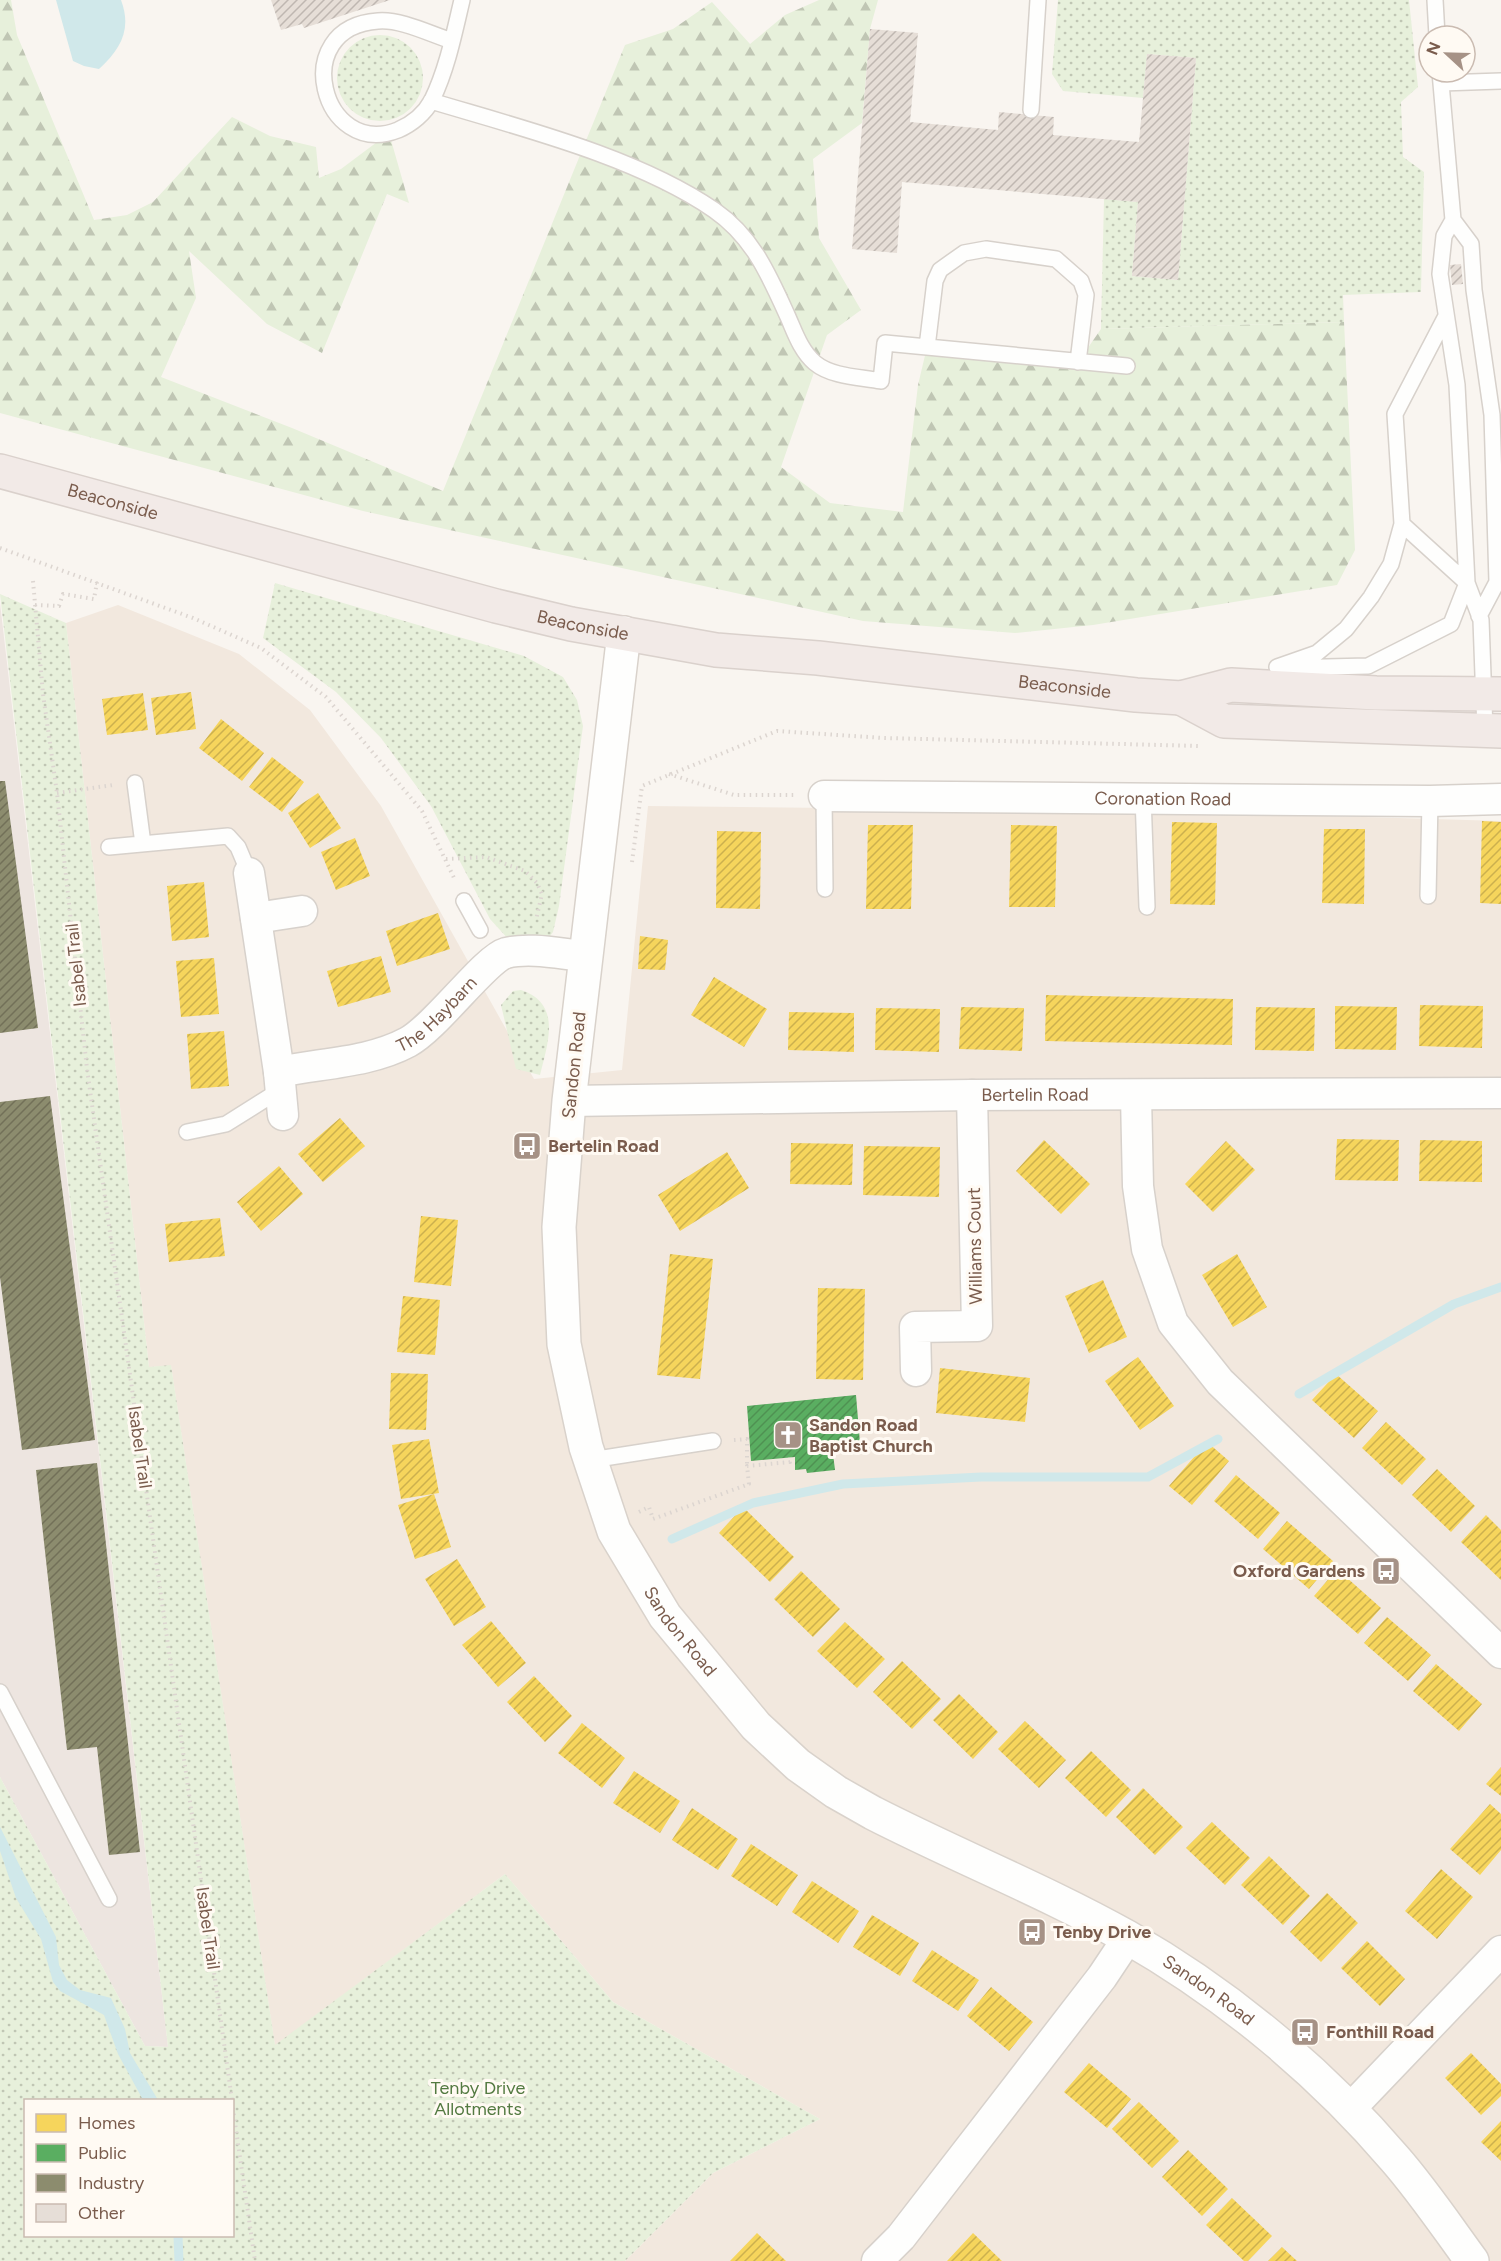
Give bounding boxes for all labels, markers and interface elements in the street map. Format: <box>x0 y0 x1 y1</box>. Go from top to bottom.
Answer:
north arrow <box>1417 24 1477 84</box>
text: N <box>1422 39 1445 58</box>
street label: Beaconside <box>65 479 161 525</box>
street label: Beaconside <box>535 605 631 645</box>
street label: Beaconside <box>1017 670 1112 703</box>
street label: Coronation Road <box>1095 787 1231 810</box>
street label: Isabel Trail <box>61 922 91 1008</box>
street label: The Haybarn <box>393 972 482 1057</box>
street label: Sandon Road <box>557 1011 591 1119</box>
street label: Bertelin Road <box>981 1084 1089 1106</box>
bus stop icon: Bertelin Road <box>511 1130 543 1162</box>
place label: Bertelin Road <box>548 1135 659 1157</box>
street label: Williams Court <box>963 1187 987 1305</box>
street label: Isabel Trail <box>123 1404 157 1490</box>
place label: Sandon Road Baptist Church <box>809 1414 933 1457</box>
church icon: Sandon Road Baptist Church <box>772 1419 804 1451</box>
bus stop icon: Oxford Gardens <box>1370 1555 1402 1587</box>
place label: Oxford Gardens <box>1233 1560 1366 1582</box>
street label: Sandon Road <box>639 1583 721 1681</box>
street label: Isabel Trail <box>191 1885 225 1971</box>
bus stop icon: Tenby Drive <box>1016 1916 1048 1948</box>
place label: Tenby Drive <box>1053 1921 1151 1943</box>
street label: Sandon Road <box>1159 1950 1259 2030</box>
bus stop icon: Fonthill Road <box>1289 2016 1321 2048</box>
place label: Fonthill Road <box>1326 2021 1434 2043</box>
park label: Tenby Drive Allotments <box>431 2077 525 2120</box>
legend <box>24 2099 234 2237</box>
text: Homes <box>78 2112 136 2134</box>
text: Public <box>78 2142 127 2164</box>
text: Industry <box>78 2172 145 2194</box>
text: Other <box>78 2202 125 2224</box>

